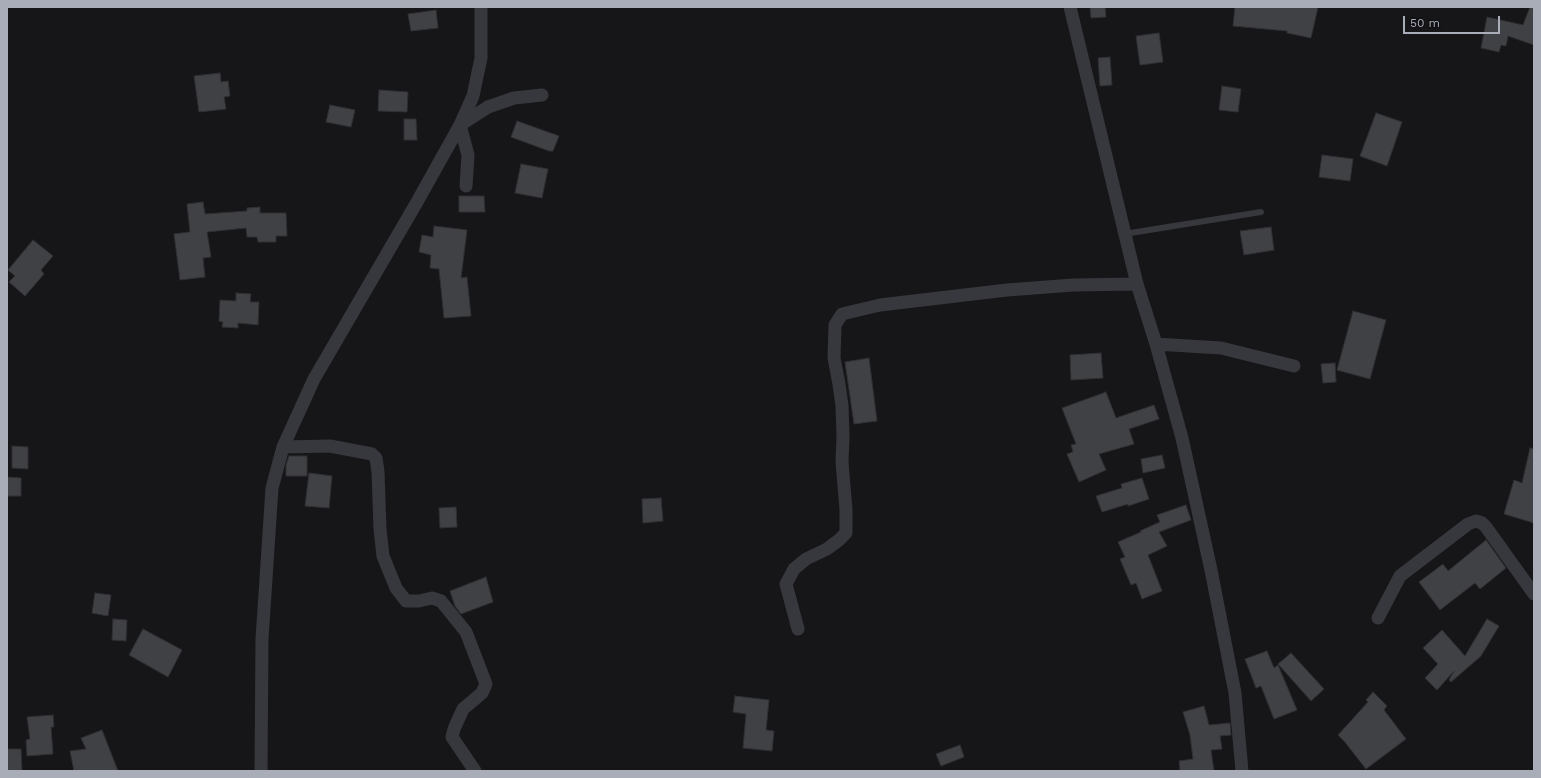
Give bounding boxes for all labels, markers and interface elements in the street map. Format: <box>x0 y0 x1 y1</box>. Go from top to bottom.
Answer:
scale bar <box>1405 8 1502 34</box>
text: 50 m <box>1410 16 1440 30</box>

